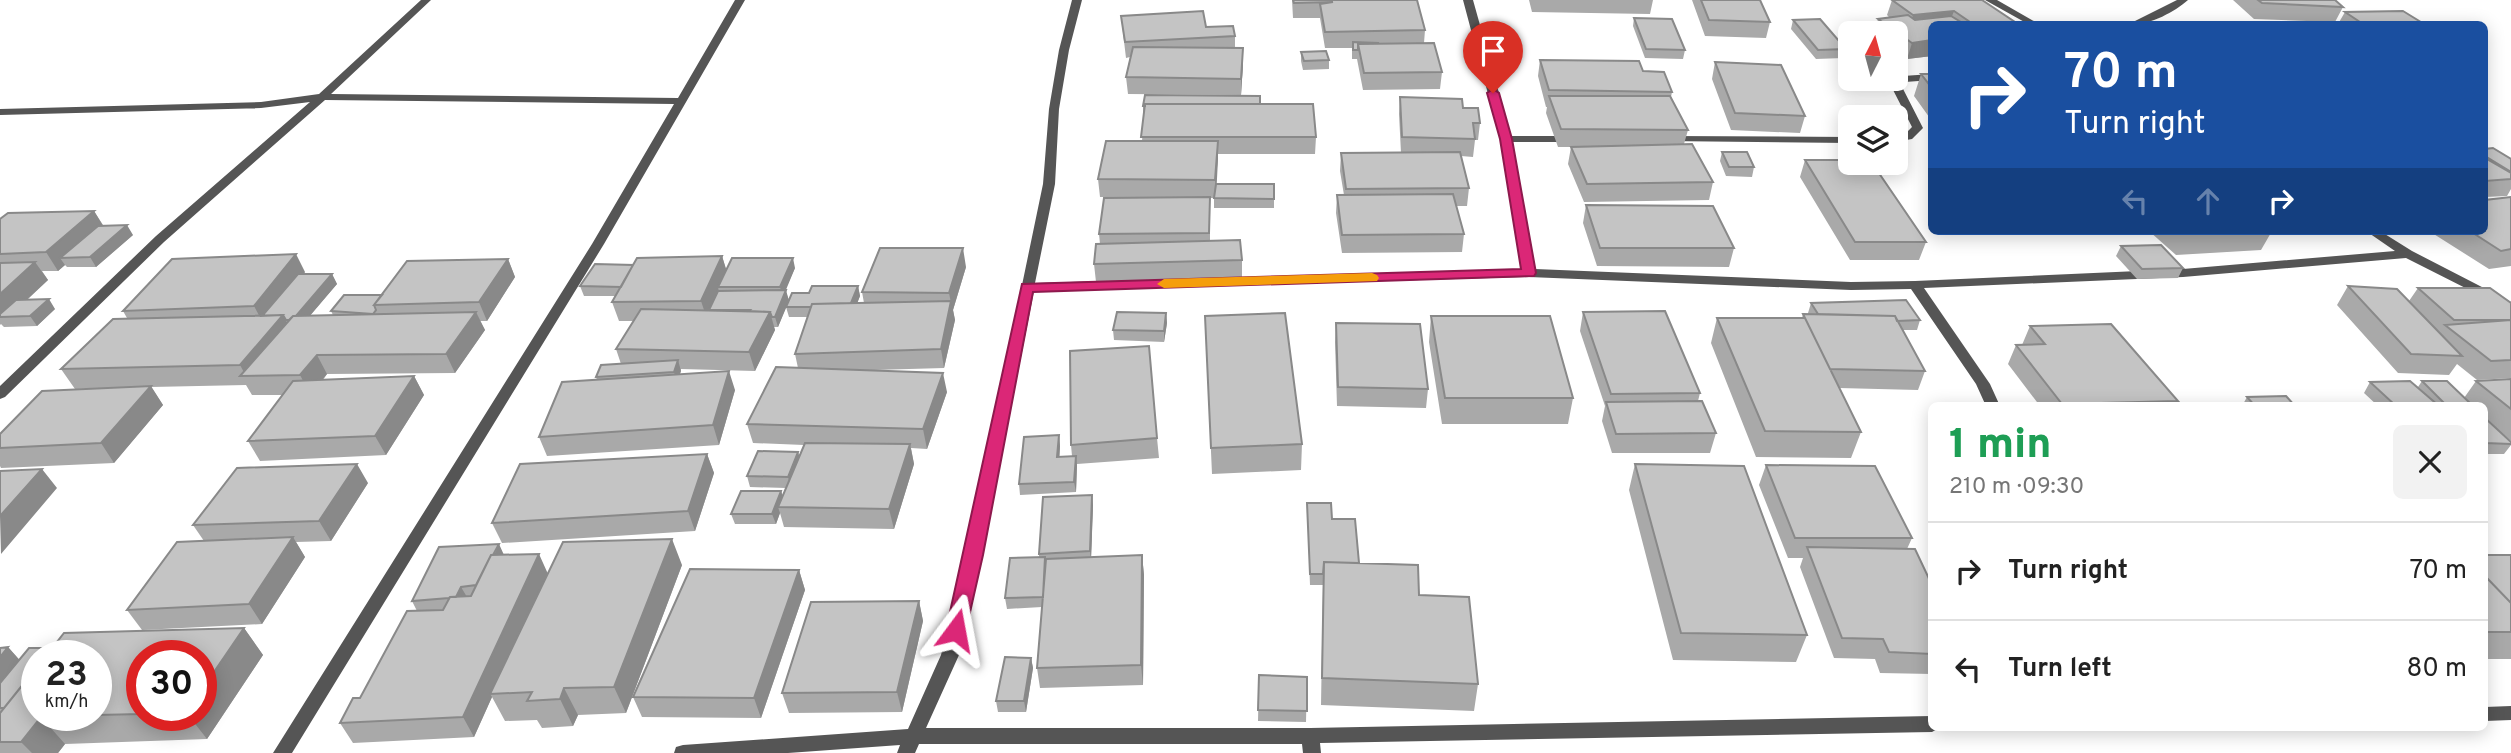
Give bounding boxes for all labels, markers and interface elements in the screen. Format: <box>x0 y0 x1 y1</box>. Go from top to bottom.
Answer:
pin <box>1463 21 1523 93</box>
north arrow <box>1838 21 1908 91</box>
map controls <box>1838 21 1908 175</box>
icon: arrive <box>1474 32 1512 70</box>
text: 70 m <box>2064 44 2178 106</box>
icon: right <box>1949 49 2040 140</box>
button: layers <box>1838 105 1908 175</box>
text: Turn right <box>2064 105 2206 145</box>
icon: left <box>2116 182 2154 220</box>
icon: ahead <box>2189 182 2227 220</box>
icon: right <box>2262 182 2300 220</box>
text: 1 min <box>1949 420 2052 473</box>
button: close <box>2393 425 2467 499</box>
text: 210 m · 09:30 <box>1949 473 2084 502</box>
icon: right <box>1949 552 1987 590</box>
text: Turn right <box>2008 555 2128 588</box>
text: 70 m <box>2409 555 2467 588</box>
position arrow <box>919 593 993 667</box>
speed limit sign: 30 <box>126 640 217 731</box>
icon: left <box>1949 650 1987 688</box>
text: Turn left <box>2008 653 2112 686</box>
text: 80 m <box>2407 653 2467 686</box>
text: 23 <box>45 654 88 698</box>
text: km/h <box>45 691 88 714</box>

